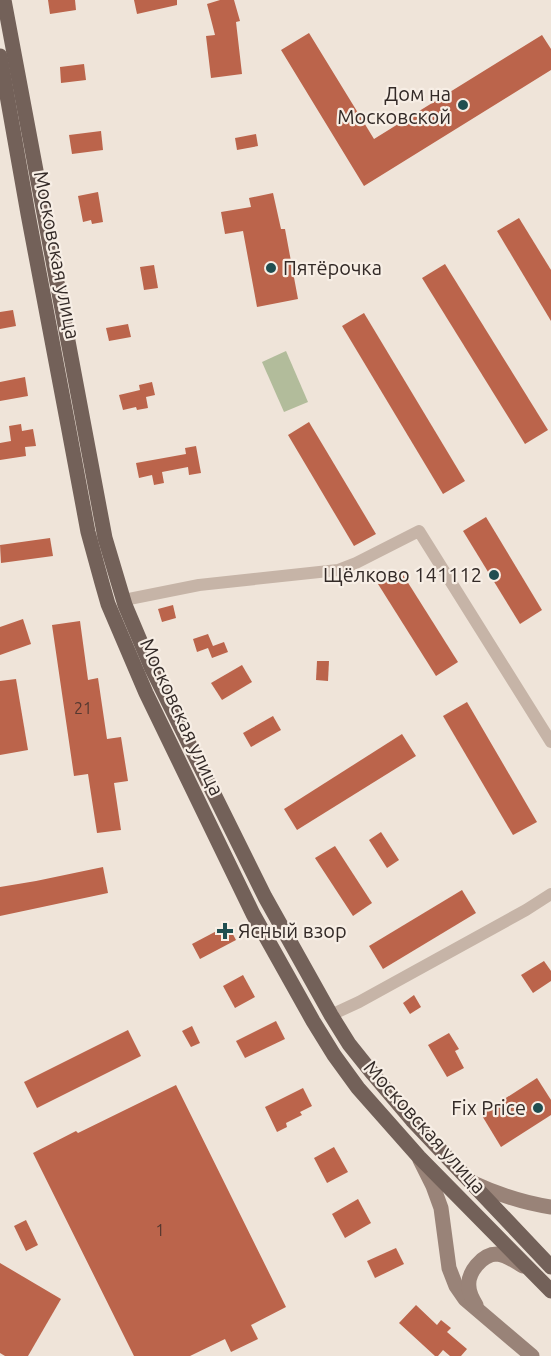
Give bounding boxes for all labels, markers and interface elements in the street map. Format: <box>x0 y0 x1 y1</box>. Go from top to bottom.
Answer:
place label: Дом на Московской <box>337 82 451 128</box>
marker: Дом на Московской <box>456 98 470 112</box>
street label: Московская улица <box>30 169 85 341</box>
place label: Пятёрочка <box>283 256 382 279</box>
marker: Пятёрочка <box>264 261 278 275</box>
place label: Щёлково 141112 <box>323 563 482 586</box>
marker: Щёлково 141112 <box>487 568 501 582</box>
street label: Московская улица <box>136 634 229 799</box>
house number: 21 <box>74 699 92 717</box>
place label: Ясный взор <box>238 919 347 942</box>
marker: Ясный взор <box>216 922 234 940</box>
street label: Московская улица <box>360 1055 491 1198</box>
place label: Fix Price <box>451 1096 526 1119</box>
marker: Fix Price <box>531 1101 545 1115</box>
house number: 1 <box>155 1221 165 1239</box>

